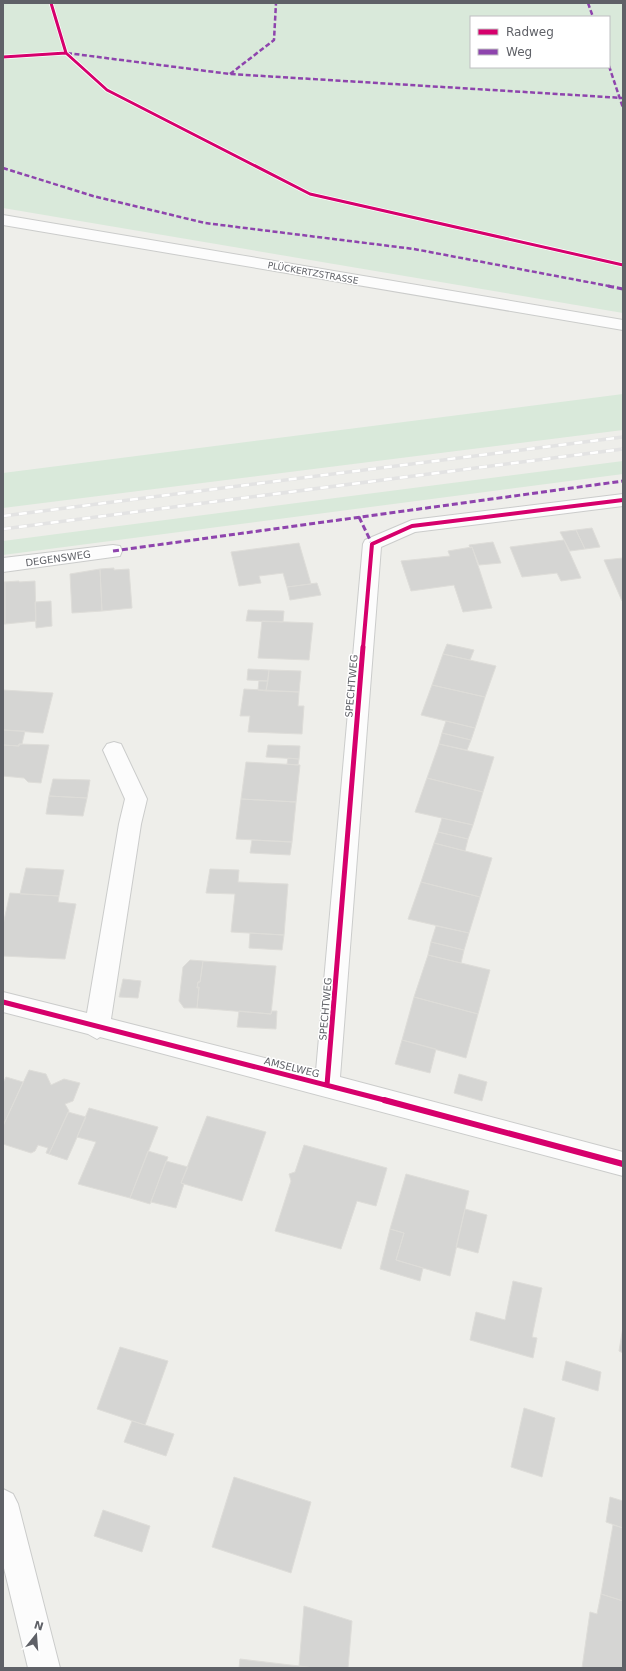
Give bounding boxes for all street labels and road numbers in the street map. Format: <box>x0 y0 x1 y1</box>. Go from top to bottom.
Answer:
street label: PLÜCKERTZSTRASSE <box>267 260 360 286</box>
street label: DEGENSWEG <box>25 548 91 569</box>
street label: SPECHTWEG <box>343 654 360 718</box>
street label: SPECHTWEG <box>317 977 334 1041</box>
street label: AMSELWEG <box>263 1055 321 1080</box>

